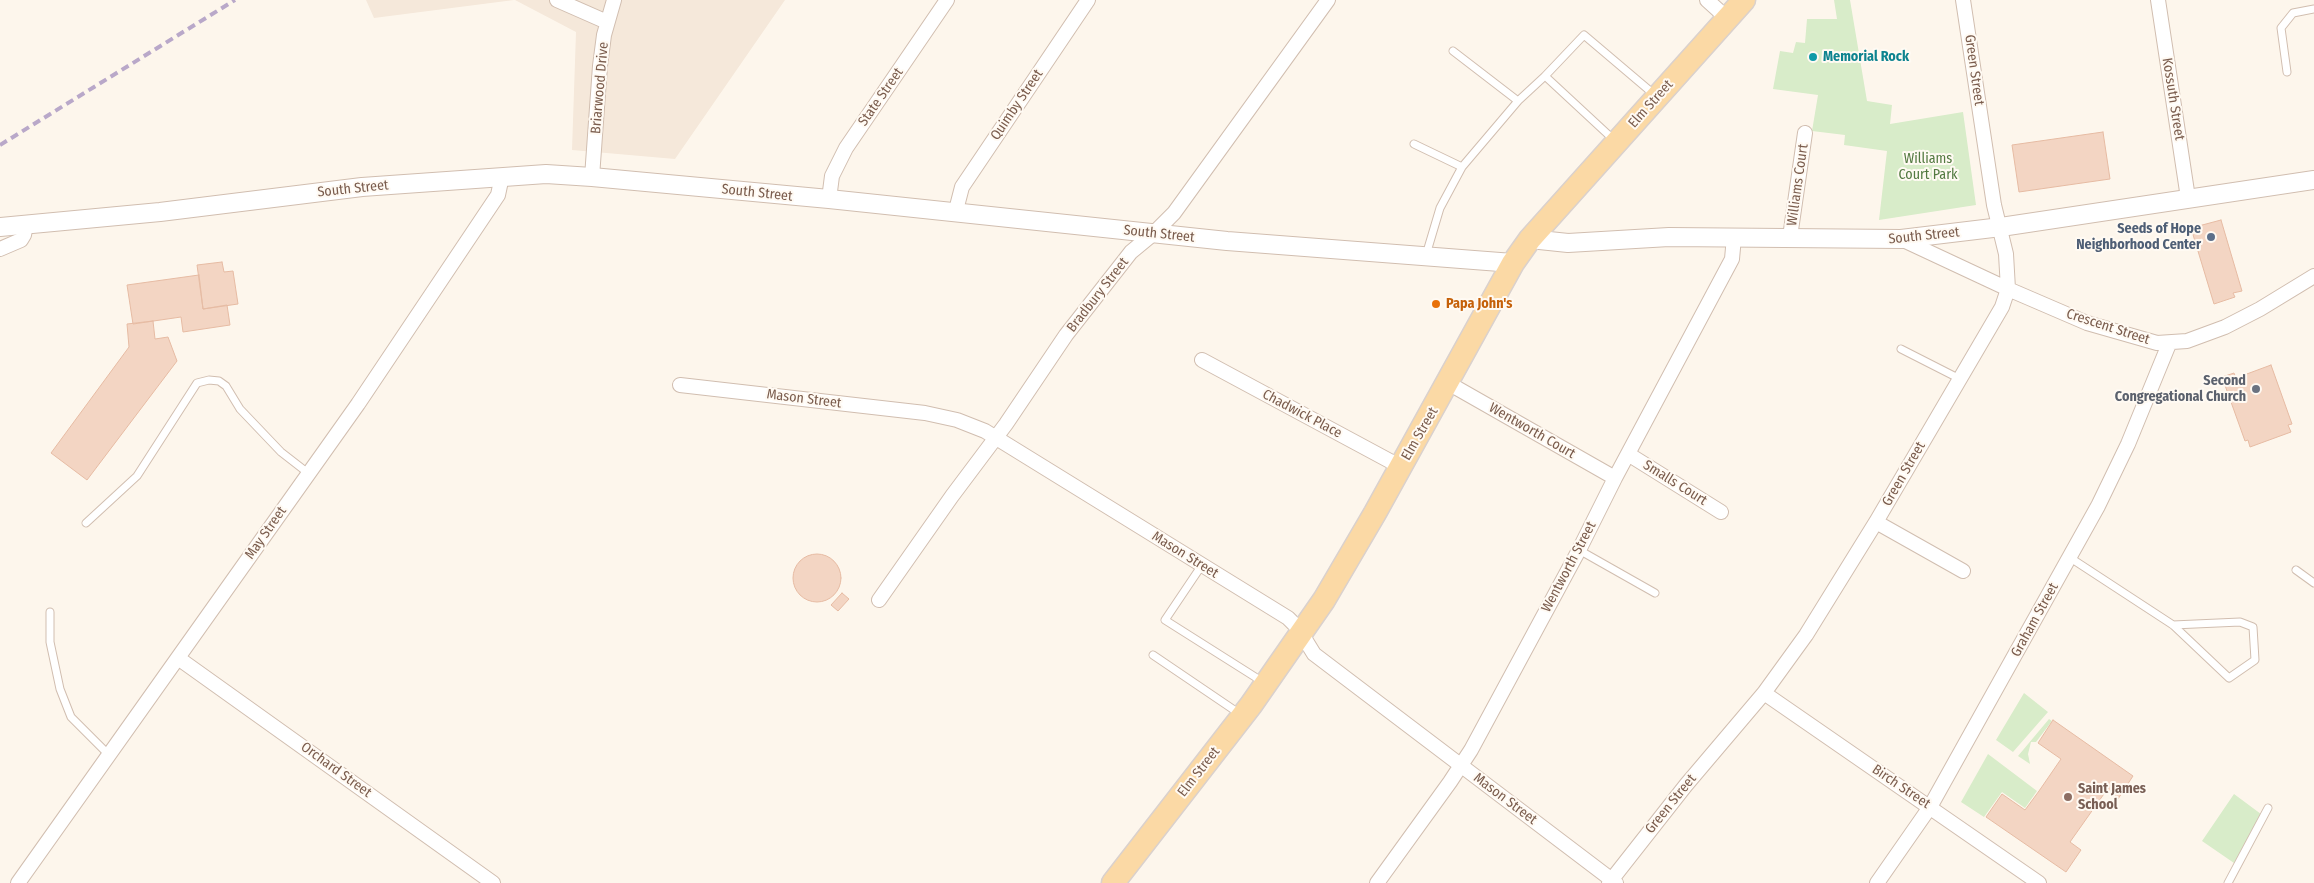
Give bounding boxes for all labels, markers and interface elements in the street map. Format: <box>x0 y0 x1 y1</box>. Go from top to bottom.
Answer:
street label: Green Street <box>1961 33 1987 107</box>
street label: Briarwood Drive <box>588 41 612 135</box>
place label: Memorial Rock <box>1823 49 1909 65</box>
marker: Memorial Rock <box>1807 51 1819 63</box>
street label: Kossuth Street <box>2158 57 2188 141</box>
street label: State Street <box>855 65 907 129</box>
street label: Quimby Street <box>987 66 1047 144</box>
street label: Elm Street <box>1625 77 1677 131</box>
street label: Williams Court <box>1784 143 1812 227</box>
park label: Williams Court Park <box>1898 151 1958 184</box>
street label: South Street <box>317 177 389 201</box>
street label: South Street <box>721 181 793 205</box>
place label: Seeds of Hope Neighborhood Center <box>2076 221 2201 253</box>
street label: South Street <box>1123 222 1195 246</box>
street label: South Street <box>1888 224 1960 248</box>
marker: Seeds of Hope Neighborhood Center <box>2205 231 2217 243</box>
street label: Bradbury Street <box>1064 254 1132 336</box>
place label: Papa John's <box>1446 296 1512 312</box>
marker: Papa John's <box>1430 298 1442 310</box>
street label: Crescent Street <box>2064 306 2152 348</box>
place label: Second Congregational Church <box>2115 373 2246 406</box>
marker: Second Congregational Church <box>2250 383 2262 395</box>
street label: Mason Street <box>766 386 842 412</box>
street label: Chadwick Place <box>1259 386 1345 442</box>
street label: Wentworth Court <box>1486 400 1578 462</box>
street label: Elm Street <box>1398 404 1442 464</box>
street label: Green Street <box>1879 439 1929 509</box>
street label: Smalls Court <box>1640 457 1710 509</box>
street label: May Street <box>242 503 290 563</box>
street label: Wentworth Street <box>1538 519 1600 615</box>
street label: Mason Street <box>1149 528 1221 582</box>
street label: Graham Street <box>2008 580 2062 660</box>
street label: Orchard Street <box>297 739 375 801</box>
street label: Elm Street <box>1174 744 1224 800</box>
street label: Birch Street <box>1869 761 1933 813</box>
street label: Mason Street <box>1470 770 1540 828</box>
street label: Green Street <box>1642 771 1700 837</box>
place label: Saint James School <box>2078 781 2146 814</box>
marker: Saint James School <box>2062 791 2074 803</box>

